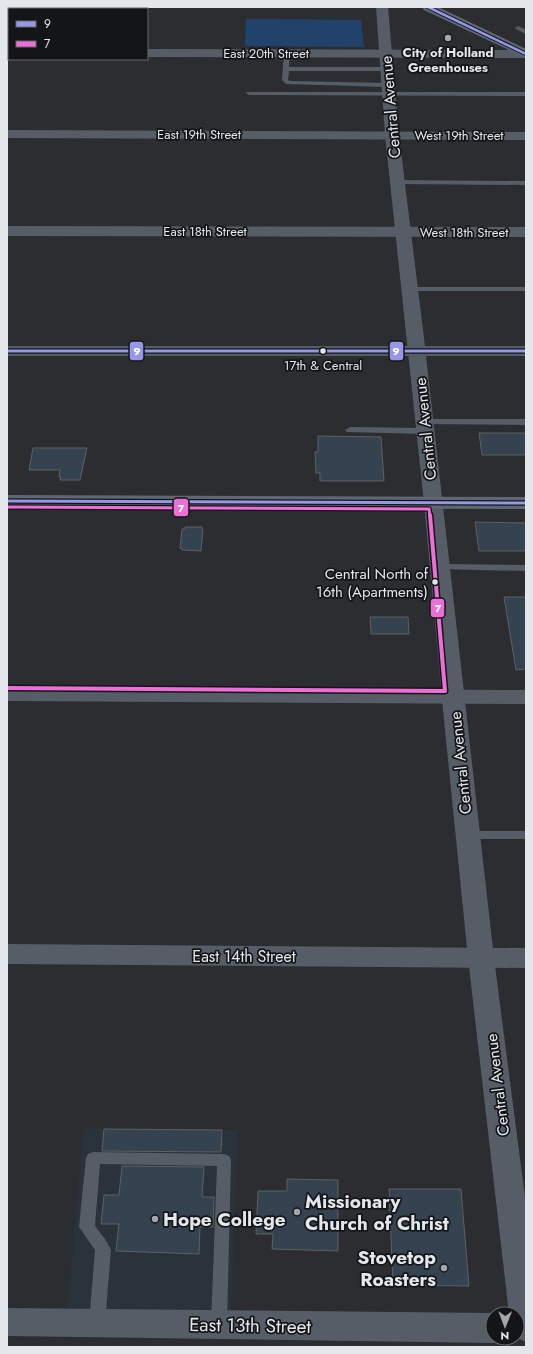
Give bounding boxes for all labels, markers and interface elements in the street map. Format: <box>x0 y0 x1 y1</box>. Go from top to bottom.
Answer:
legend <box>8 8 148 60</box>
text: 9 <box>44 15 51 33</box>
marker: City of Holland Greenhouses <box>443 33 453 43</box>
text: 7 <box>44 35 51 53</box>
place label: City of Holland Greenhouses <box>403 43 493 77</box>
street label: East 20th Street <box>223 44 310 63</box>
street label: Central Avenue <box>375 55 406 159</box>
street label: East 19th Street <box>157 125 242 144</box>
street label: West 19th Street <box>415 126 504 145</box>
street label: East 18th Street <box>163 222 248 241</box>
street label: West 18th Street <box>420 223 509 242</box>
line badge: 9 <box>129 341 144 361</box>
line badge: 9 <box>389 341 404 361</box>
text: 9 <box>133 343 141 359</box>
text: 9 <box>392 343 400 359</box>
marker: 17th & Central <box>318 346 328 356</box>
place label: 17th & Central <box>284 356 362 375</box>
street label: Central Avenue <box>409 377 442 481</box>
line badge: 7 <box>173 498 189 517</box>
text: 7 <box>178 500 185 516</box>
place label: Central North of 16th (Apartments) <box>316 563 429 603</box>
marker: Central North of 16th (Apartments) <box>430 577 440 587</box>
line badge: 7 <box>430 598 445 618</box>
text: 7 <box>435 600 442 616</box>
street label: Central Avenue <box>444 711 477 815</box>
street label: East 14th Street <box>192 945 296 968</box>
street label: Central Avenue <box>480 1032 515 1137</box>
place label: Missionary Church of Christ <box>305 1188 449 1237</box>
place label: Hope College <box>163 1206 286 1233</box>
marker: Missionary Church of Christ <box>292 1207 302 1217</box>
marker: Hope College <box>150 1214 160 1224</box>
place label: Stovetop Roasters <box>358 1244 436 1293</box>
marker: Stovetop Roasters <box>439 1263 449 1273</box>
north arrow <box>485 1306 525 1346</box>
street label: East 13th Street <box>189 1311 312 1340</box>
text: N <box>500 1328 509 1344</box>

